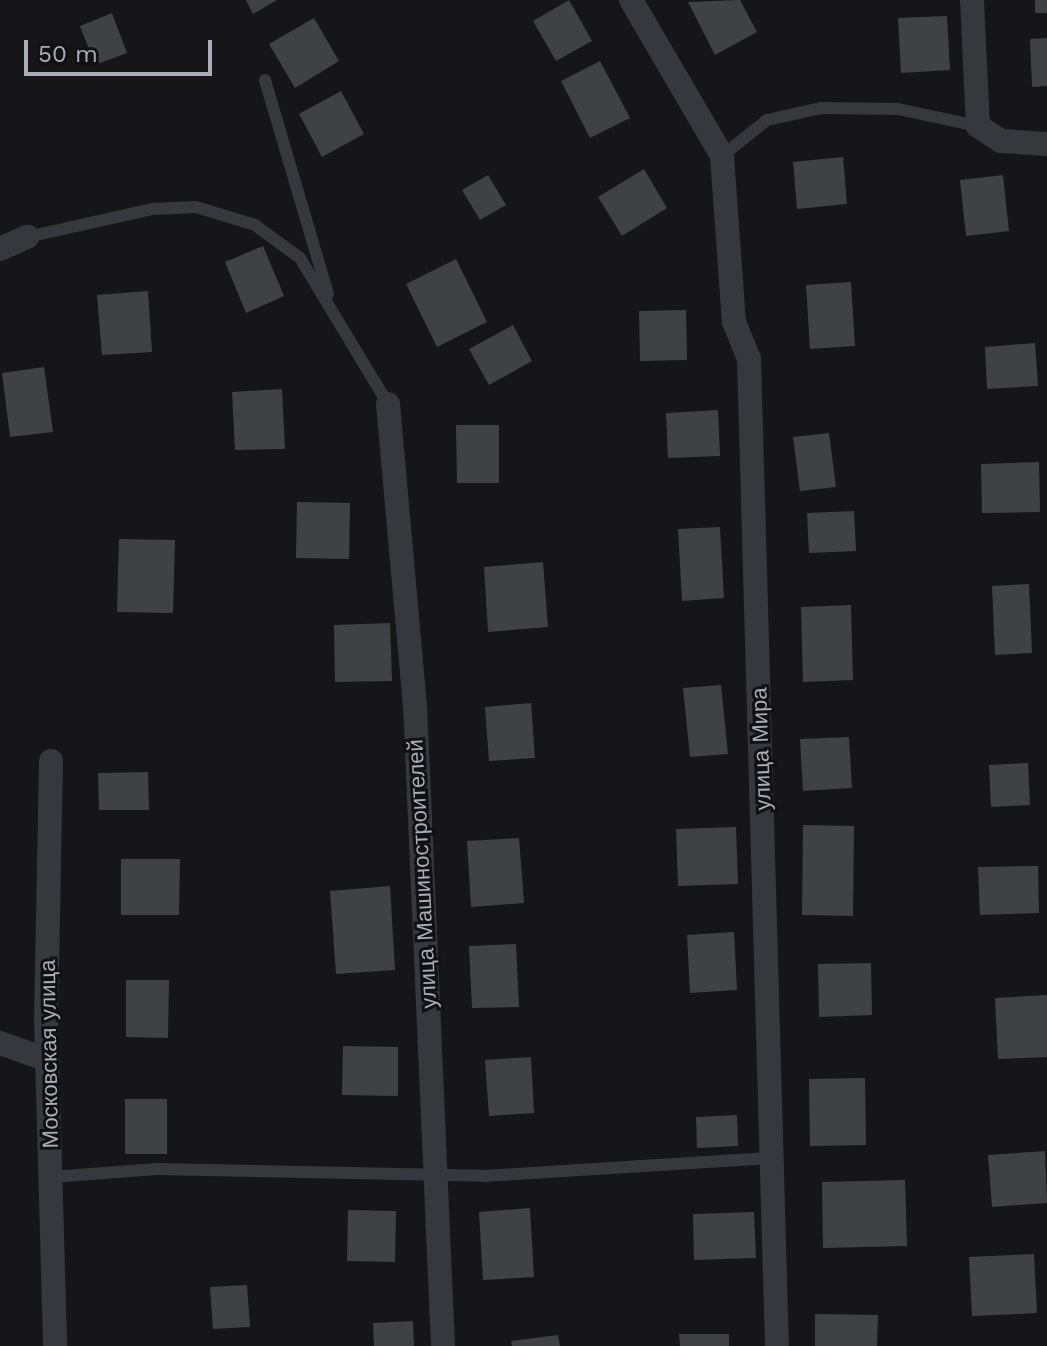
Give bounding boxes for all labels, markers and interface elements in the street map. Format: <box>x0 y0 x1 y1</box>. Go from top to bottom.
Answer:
scale bar <box>28 24 216 74</box>
text: 50 m <box>38 40 98 68</box>
street label: улица Мира <box>746 687 776 811</box>
street label: улица Машиностроителей <box>402 739 442 1009</box>
street label: Московская улица <box>34 959 64 1149</box>

